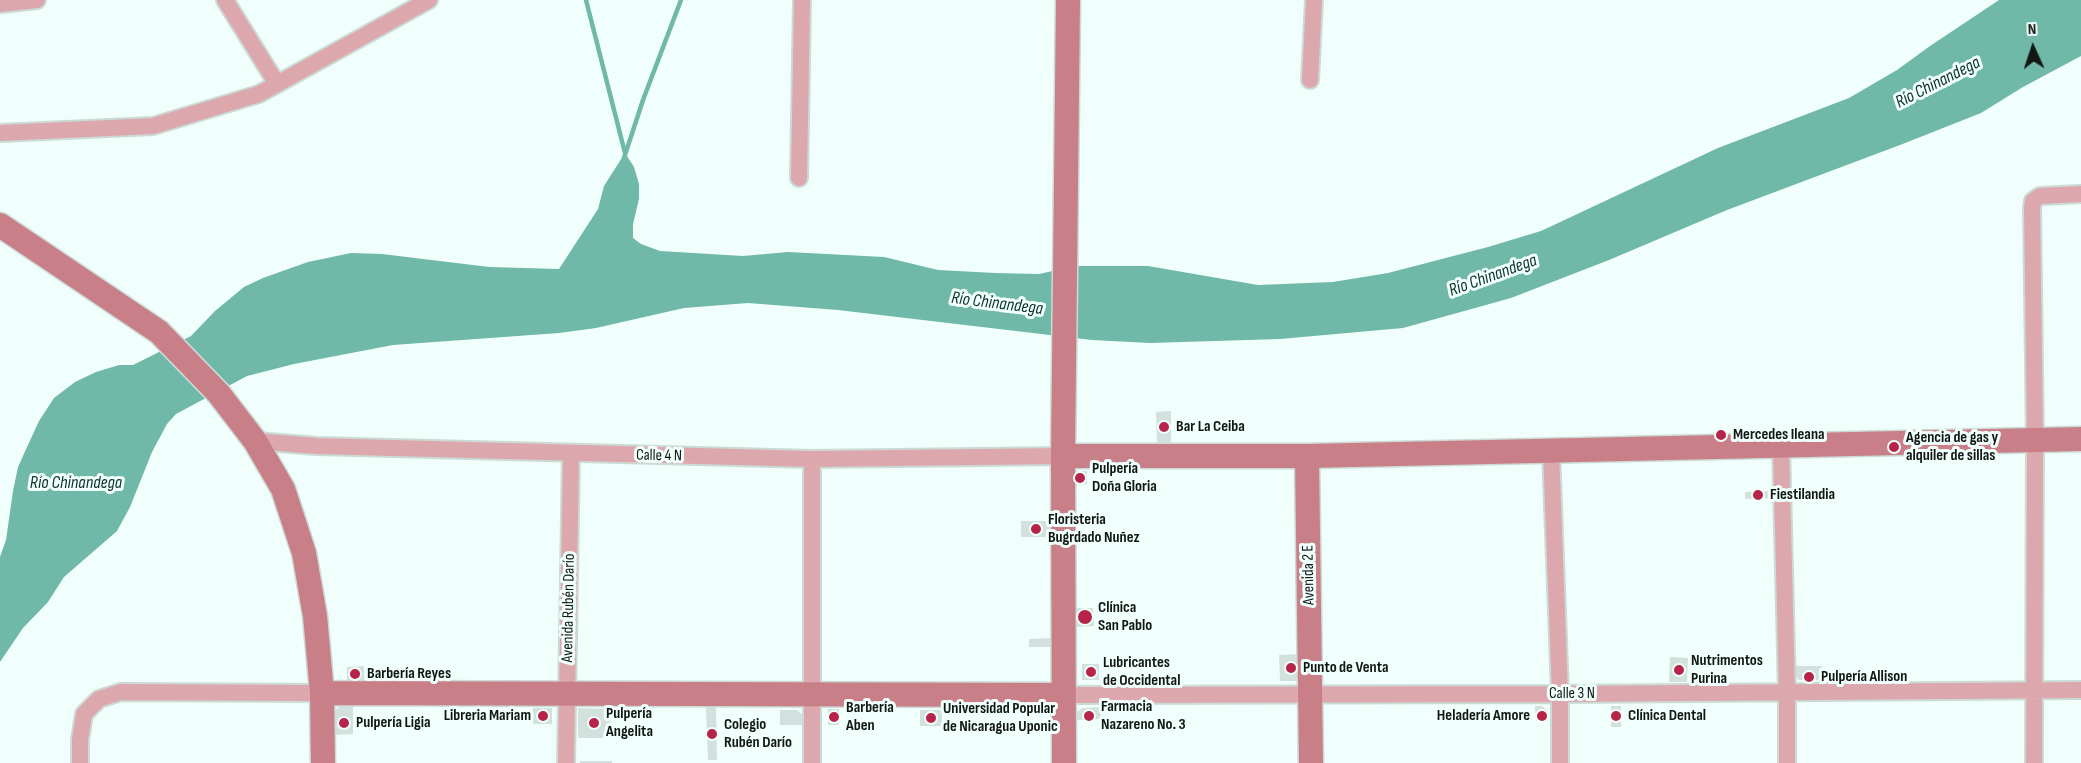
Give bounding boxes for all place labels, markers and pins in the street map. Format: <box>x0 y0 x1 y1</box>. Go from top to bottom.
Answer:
place label: Bar La Ceiba <box>1176 417 1245 437</box>
marker: Bar La Ceiba <box>1157 420 1171 434</box>
place label: Mercedes Ileana <box>1733 425 1825 445</box>
marker: Mercedes Ileana <box>1714 428 1728 442</box>
place label: Agencia de gas y alquiler de sillas <box>1906 428 1998 466</box>
marker: Agencia de gas y alquiler de sillas <box>1887 440 1901 454</box>
place label: Pulpería Doña Gloria <box>1092 459 1157 497</box>
marker: Pulpería Doña Gloria <box>1073 471 1087 485</box>
place label: Fiestilandia <box>1770 485 1835 505</box>
marker: Fiestilandia <box>1751 488 1765 502</box>
place label: Floristeria Bugrdado Nuñez <box>1048 510 1140 548</box>
marker: Floristeria Bugrdado Nuñez <box>1029 522 1043 536</box>
place label: Clínica San Pablo <box>1098 598 1152 636</box>
marker: Clínica San Pablo <box>1076 608 1094 626</box>
place label: Nutrimentos Purina <box>1691 651 1763 689</box>
place label: Lubricantes de Occidental <box>1103 653 1180 691</box>
place label: Punto de Venta <box>1303 658 1389 678</box>
marker: Punto de Venta <box>1284 661 1298 675</box>
marker: Nutrimentos Purina <box>1672 663 1686 677</box>
place label: Barbería Reyes <box>367 664 451 684</box>
marker: Lubricantes de Occidental <box>1084 665 1098 679</box>
marker: Barbería Reyes <box>348 667 362 681</box>
place label: Pulpería Allison <box>1821 667 1907 687</box>
marker: Pulpería Allison <box>1802 670 1816 684</box>
place label: Farmacia Nazareno No. 3 <box>1101 697 1186 735</box>
place label: Barbería Aben <box>846 698 894 736</box>
place label: Universidad Popular de Nicaragua Uponic <box>943 699 1058 737</box>
place label: Pulpería Angelita <box>606 704 653 742</box>
place label: Libreria Mariam <box>444 706 531 726</box>
place label: Heladería Amore <box>1437 706 1530 726</box>
place label: Clínica Dental <box>1628 706 1706 726</box>
marker: Libreria Mariam <box>536 709 550 723</box>
marker: Farmacia Nazareno No. 3 <box>1082 709 1096 723</box>
marker: Heladería Amore <box>1535 709 1549 723</box>
marker: Clínica Dental <box>1609 709 1623 723</box>
marker: Barbería Aben <box>827 710 841 724</box>
marker: Universidad Popular de Nicaragua Uponic <box>924 711 938 725</box>
place label: Pulpería Ligia <box>356 713 431 733</box>
place label: Colegio Rubén Darío <box>724 715 792 753</box>
marker: Pulpería Ligia <box>337 716 351 730</box>
marker: Pulpería Angelita <box>587 716 601 730</box>
marker: Colegio Rubén Darío <box>705 727 719 741</box>

